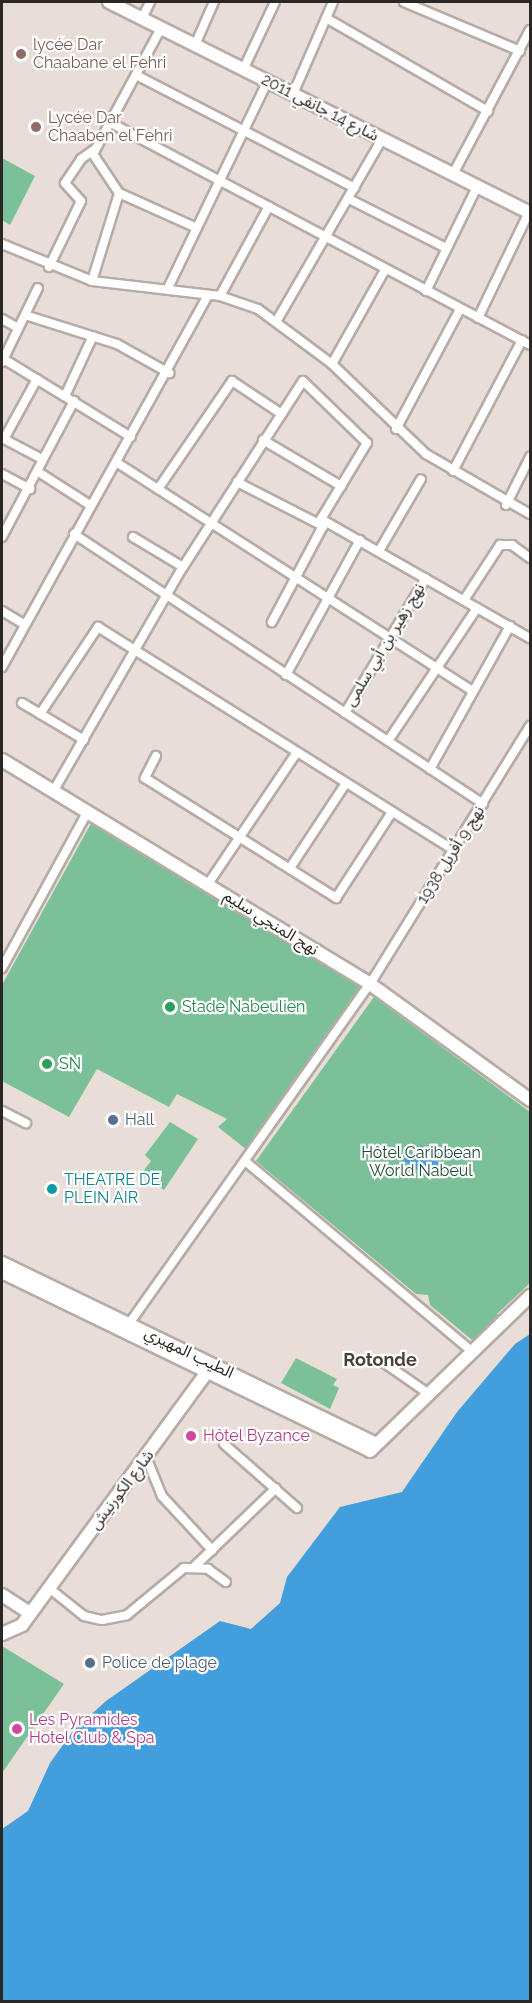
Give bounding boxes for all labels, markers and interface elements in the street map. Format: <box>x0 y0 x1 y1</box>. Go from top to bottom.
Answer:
place label: lycée Dar Chaabane el Fehri <box>33 35 167 73</box>
marker: lycée Dar Chaabane el Fehri <box>14 47 28 61</box>
street label: شارع 14 جانفي 2011 <box>258 70 382 146</box>
place label: Lycée Dar Chaaben el Fehri <box>48 108 173 146</box>
marker: Lycée Dar Chaaben el Fehri <box>29 120 43 134</box>
street label: نهج زهير بن أبي سلمى <box>341 580 429 710</box>
street label: نهج 9 أفريل 1938 <box>413 802 489 908</box>
street label: نهج المنجي سليم <box>220 886 322 960</box>
place label: Stade Nabeulien <box>182 997 305 1017</box>
marker: Stade Nabeulien <box>163 1000 177 1014</box>
place label: SN <box>59 1054 81 1074</box>
marker: SN <box>40 1057 54 1071</box>
place label: Hall <box>125 1110 154 1130</box>
marker: Hall <box>106 1113 120 1127</box>
park label: Hôtel Caribbean World Nabeul <box>361 1143 481 1181</box>
place label: THEATRE DE PLEIN AIR <box>64 1170 160 1208</box>
marker: THEATRE DE PLEIN AIR <box>45 1182 59 1196</box>
street label: الطيب المهيري <box>141 1323 237 1383</box>
district label: Rotonde <box>343 1349 417 1371</box>
place label: Hôtel Byzance <box>203 1426 310 1446</box>
marker: Hôtel Byzance <box>184 1429 198 1443</box>
street label: شارع الكورنيش <box>86 1446 158 1534</box>
place label: Police de plage <box>102 1653 217 1673</box>
marker: Police de plage <box>83 1656 97 1670</box>
place label: Les Pyramides Hotel Club & Spa <box>29 1710 155 1748</box>
marker: Les Pyramides Hotel Club & Spa <box>10 1722 24 1736</box>

